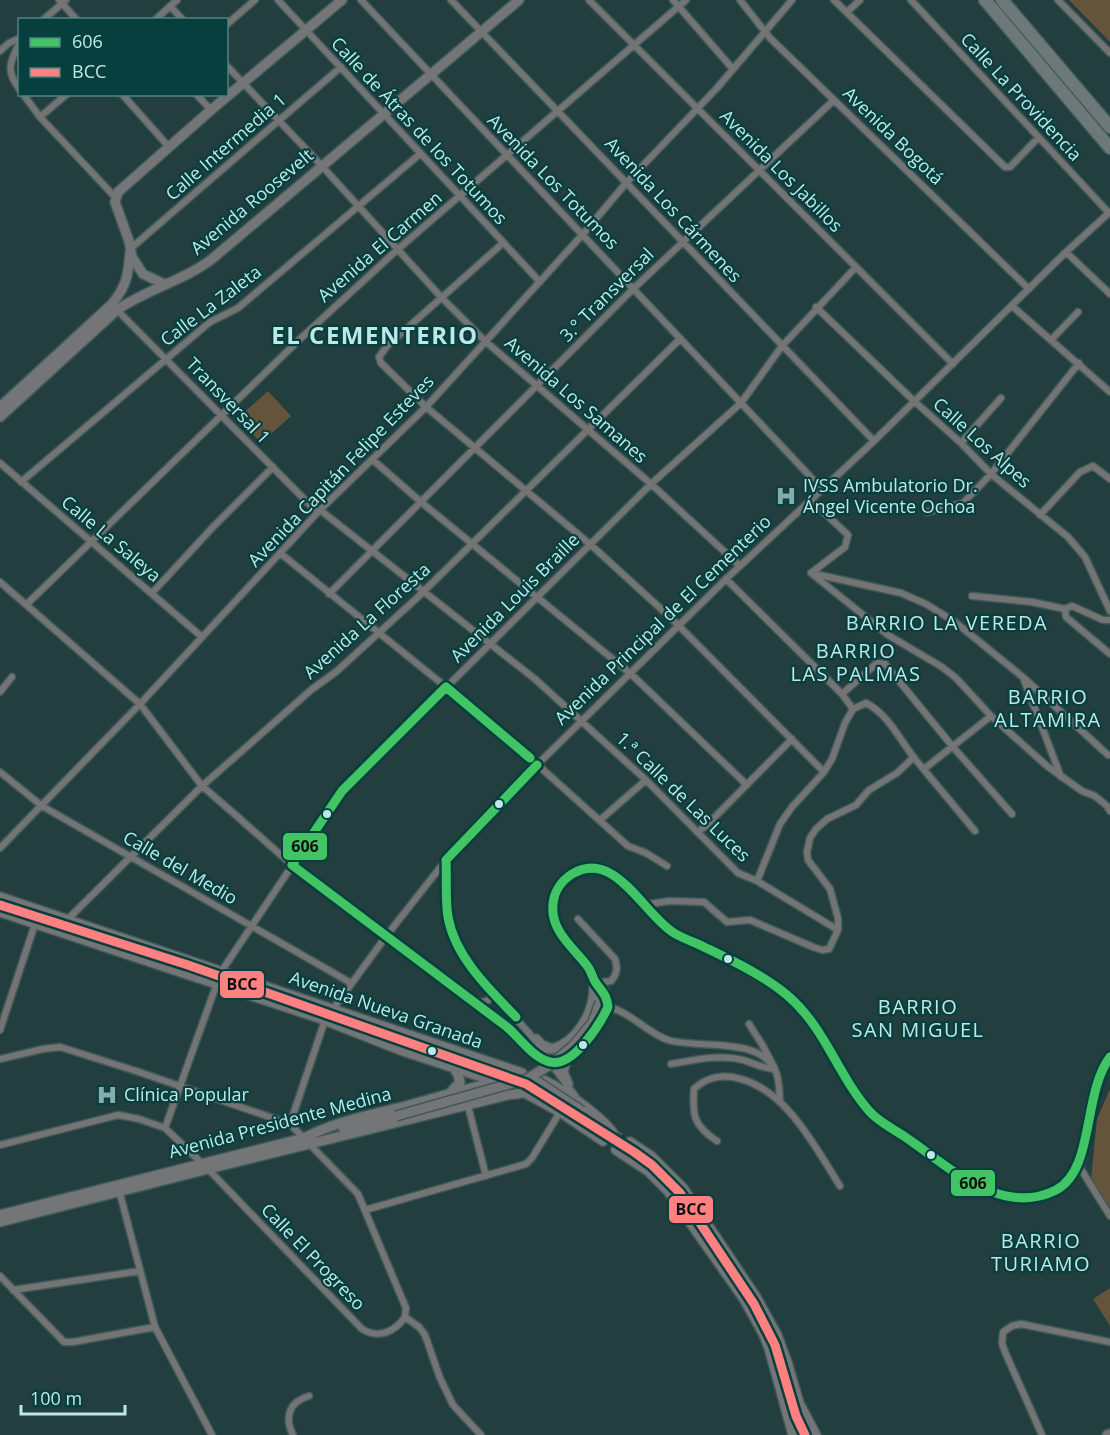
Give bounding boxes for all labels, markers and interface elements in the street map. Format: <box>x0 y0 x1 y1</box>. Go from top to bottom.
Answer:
legend <box>18 18 228 96</box>
street label: Calle La Providencia <box>956 27 1088 166</box>
text: 606 <box>72 29 103 53</box>
street label: Calle de Átras de los Totumos <box>326 31 513 229</box>
text: BCC <box>72 59 106 83</box>
street label: Avenida Bogotá <box>838 81 949 189</box>
street label: Calle Intermedia 1 <box>160 87 291 205</box>
street label: Avenida Los Jabillos <box>715 104 848 237</box>
street label: Avenida Los Totumos <box>483 108 625 254</box>
street label: Avenida Los Cármenes <box>600 131 747 287</box>
street label: Avenida Roosevelt <box>185 143 318 260</box>
street label: Avenida El Carmen <box>312 186 447 307</box>
street label: 3.° Transversal <box>554 242 659 347</box>
street label: Calle La Zaleta <box>155 259 266 351</box>
district label: EL CEMENTERIO <box>271 318 479 351</box>
street label: Avenida Los Samanes <box>500 331 653 468</box>
street label: Transversal 1 <box>181 352 276 449</box>
street label: Avenida Capitán Felipe Esteves <box>242 369 438 571</box>
street label: Calle Los Alpes <box>928 392 1037 493</box>
place label: IVSS Ambulatorio Dr. Ángel Vicente Ochoa <box>803 473 978 518</box>
hospital icon: IVSS Ambulatorio Dr. Ángel Vicente Ochoa <box>774 484 798 508</box>
street label: Calle La Saleya <box>57 490 166 587</box>
street label: Avenida Principal de El Cementerio <box>549 509 776 729</box>
street label: Avenida Louis Braille <box>444 527 584 667</box>
street label: Avenida La Floresta <box>298 557 435 684</box>
district label: BARRIO LA VEREDA <box>846 609 1048 636</box>
district label: BARRIO LAS PALMAS <box>791 637 921 687</box>
district label: BARRIO ALTAMIRA <box>994 683 1102 733</box>
street label: 1.ª Calle de Las Luces <box>612 726 756 867</box>
unlabelled marker <box>493 798 505 810</box>
unlabelled marker <box>321 808 333 820</box>
street label: Calle del Medio <box>119 825 242 910</box>
line badge: 606 <box>282 832 328 861</box>
text: 606 <box>291 835 319 857</box>
unlabelled marker <box>722 953 734 965</box>
street label: Avenida Nueva Granada <box>287 965 486 1053</box>
line badge: BCC <box>219 970 265 999</box>
text: BCC <box>226 973 258 995</box>
district label: BARRIO SAN MIGUEL <box>851 993 985 1043</box>
unlabelled marker <box>577 1039 589 1051</box>
unlabelled marker <box>426 1045 438 1057</box>
street label: Avenida Presidente Medina <box>166 1081 394 1163</box>
place label: Clínica Popular <box>124 1082 250 1106</box>
hospital icon: Clínica Popular <box>95 1083 119 1107</box>
unlabelled marker <box>925 1149 937 1161</box>
line badge: 606 <box>950 1169 996 1197</box>
text: 606 <box>959 1172 987 1194</box>
line badge: BCC <box>668 1195 714 1224</box>
street label: Calle El Progreso <box>256 1198 371 1315</box>
text: BCC <box>675 1198 707 1220</box>
district label: BARRIO TURIAMO <box>991 1227 1091 1277</box>
scale bar <box>21 1378 124 1416</box>
text: 100 m <box>30 1386 82 1410</box>

